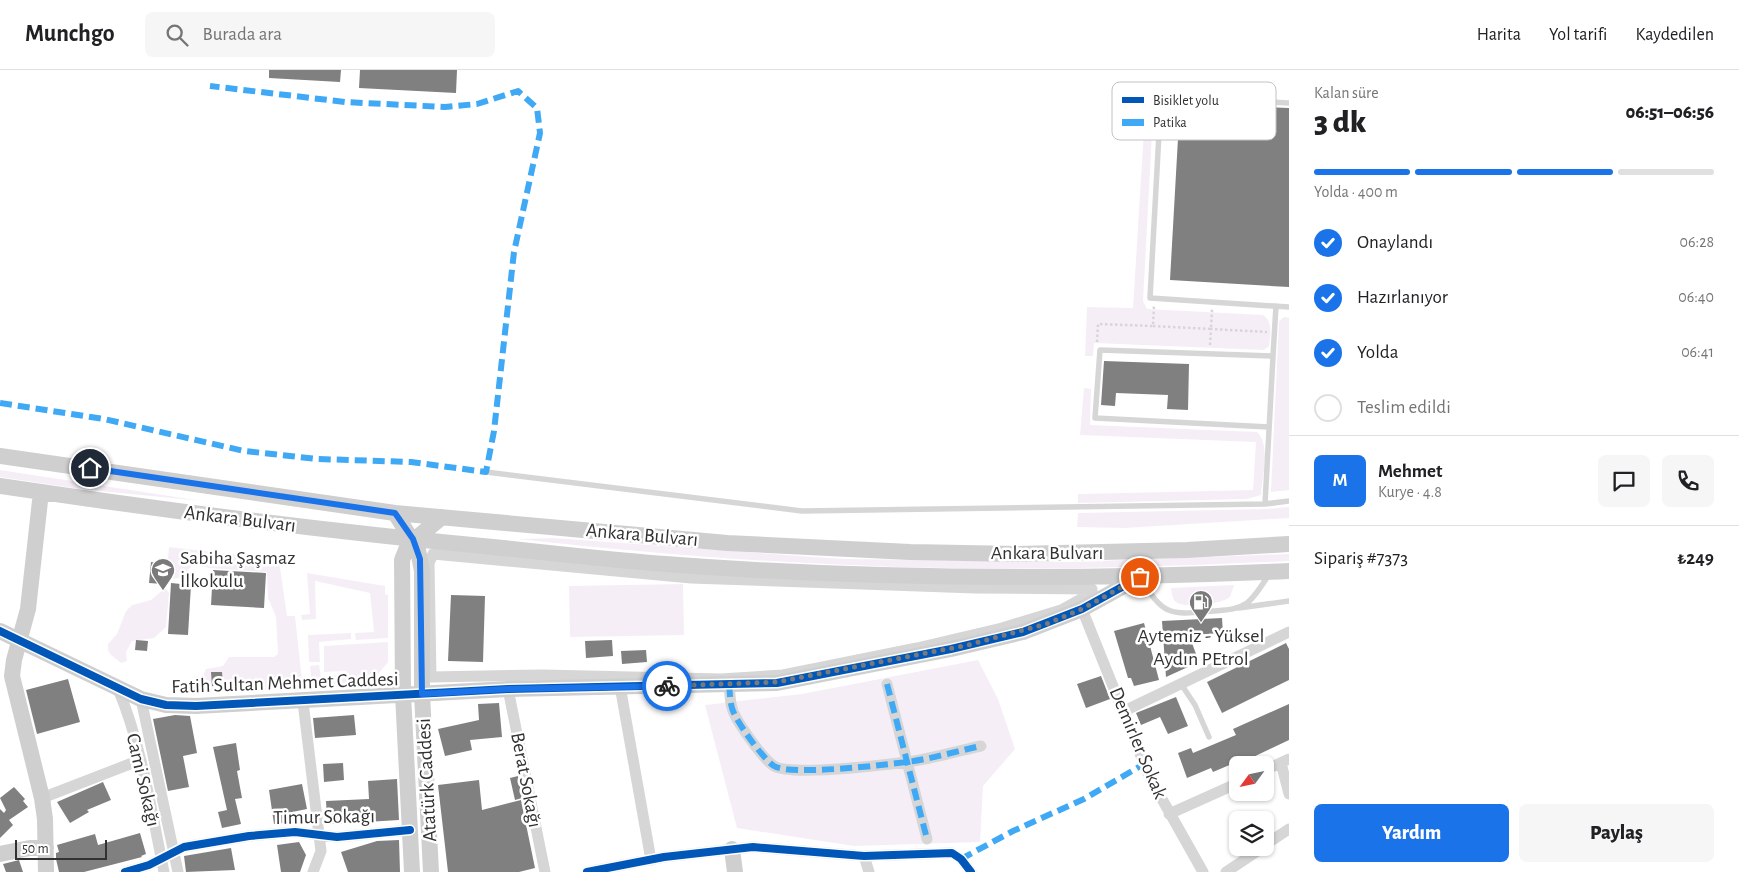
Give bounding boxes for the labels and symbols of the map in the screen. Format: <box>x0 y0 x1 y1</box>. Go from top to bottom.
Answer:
legend <box>1112 82 1276 140</box>
text: Bisiklet yolu <box>1153 94 1219 108</box>
text: Patika <box>1153 116 1187 130</box>
pin <box>69 447 111 489</box>
street label: Ankara Bulvarı <box>183 502 297 536</box>
street label: Ankara Bulvarı <box>585 520 699 550</box>
street label: Ankara Bulvarı <box>991 543 1103 563</box>
place label: Sabiha Şaşmaz İlkokulu <box>180 548 296 591</box>
pin <box>1119 556 1161 598</box>
school or university icon: Sabiha Şaşmaz İlkokulu <box>150 557 176 591</box>
fuel station icon: Aytemiz - Yüksel Aydın PEtrol <box>1188 589 1214 623</box>
place label: Aytemiz - Yüksel Aydın PEtrol <box>1137 626 1265 669</box>
courier <box>642 661 692 711</box>
street label: Fatih Sultan Mehmet Caddesi <box>171 669 399 697</box>
street label: Demirler Sokak <box>1105 684 1171 802</box>
street label: Atatürk Caddesi <box>414 718 440 842</box>
street label: Cami Sokağı <box>123 731 163 829</box>
street label: Berat Sokağı <box>507 731 545 829</box>
north arrow <box>1229 756 1274 801</box>
street label: Timur Sokağı <box>273 806 375 828</box>
scale bar <box>15 837 108 860</box>

